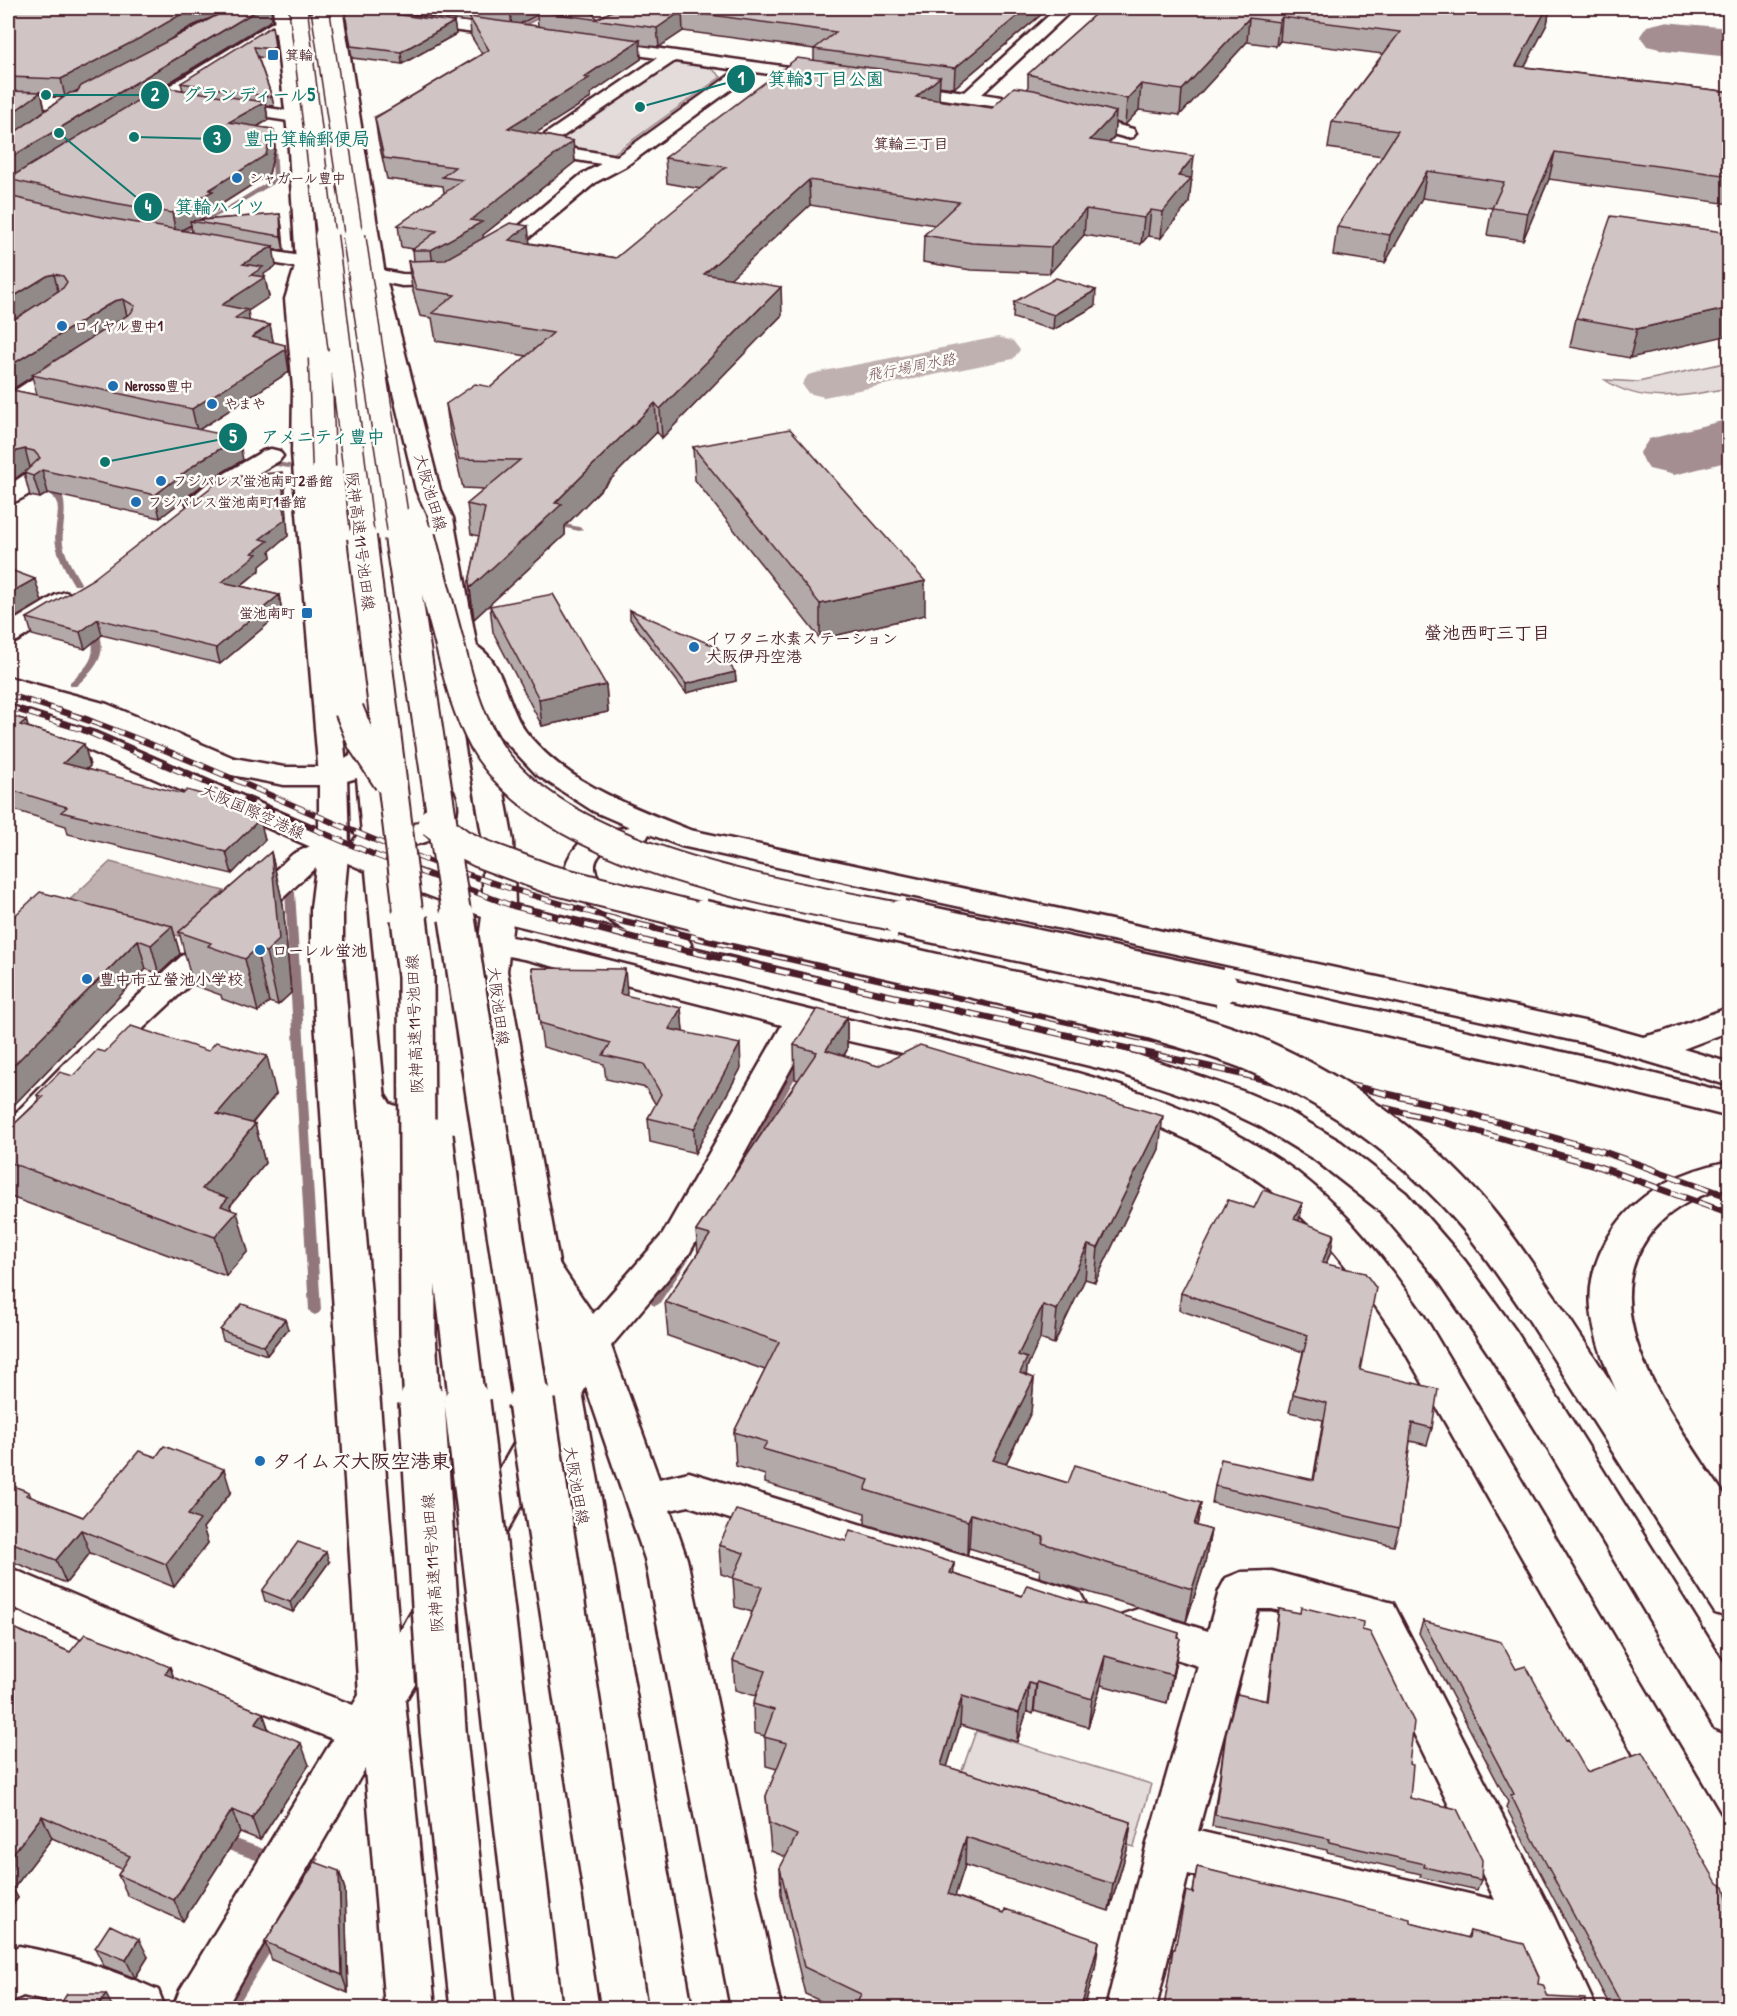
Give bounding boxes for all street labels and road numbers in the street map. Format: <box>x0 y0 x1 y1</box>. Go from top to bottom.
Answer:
street label: 大阪池田線 <box>409 451 453 533</box>
street label: 阪神高速11号池田線 <box>342 470 380 612</box>
street label: 大阪国際空港線 <box>197 778 309 844</box>
street label: 阪神高速11号池田線 <box>401 954 427 1094</box>
street label: 大阪池田線 <box>483 965 515 1047</box>
street label: 大阪池田線 <box>559 1444 595 1526</box>
street label: 阪神高速11号池田線 <box>416 1493 448 1633</box>

